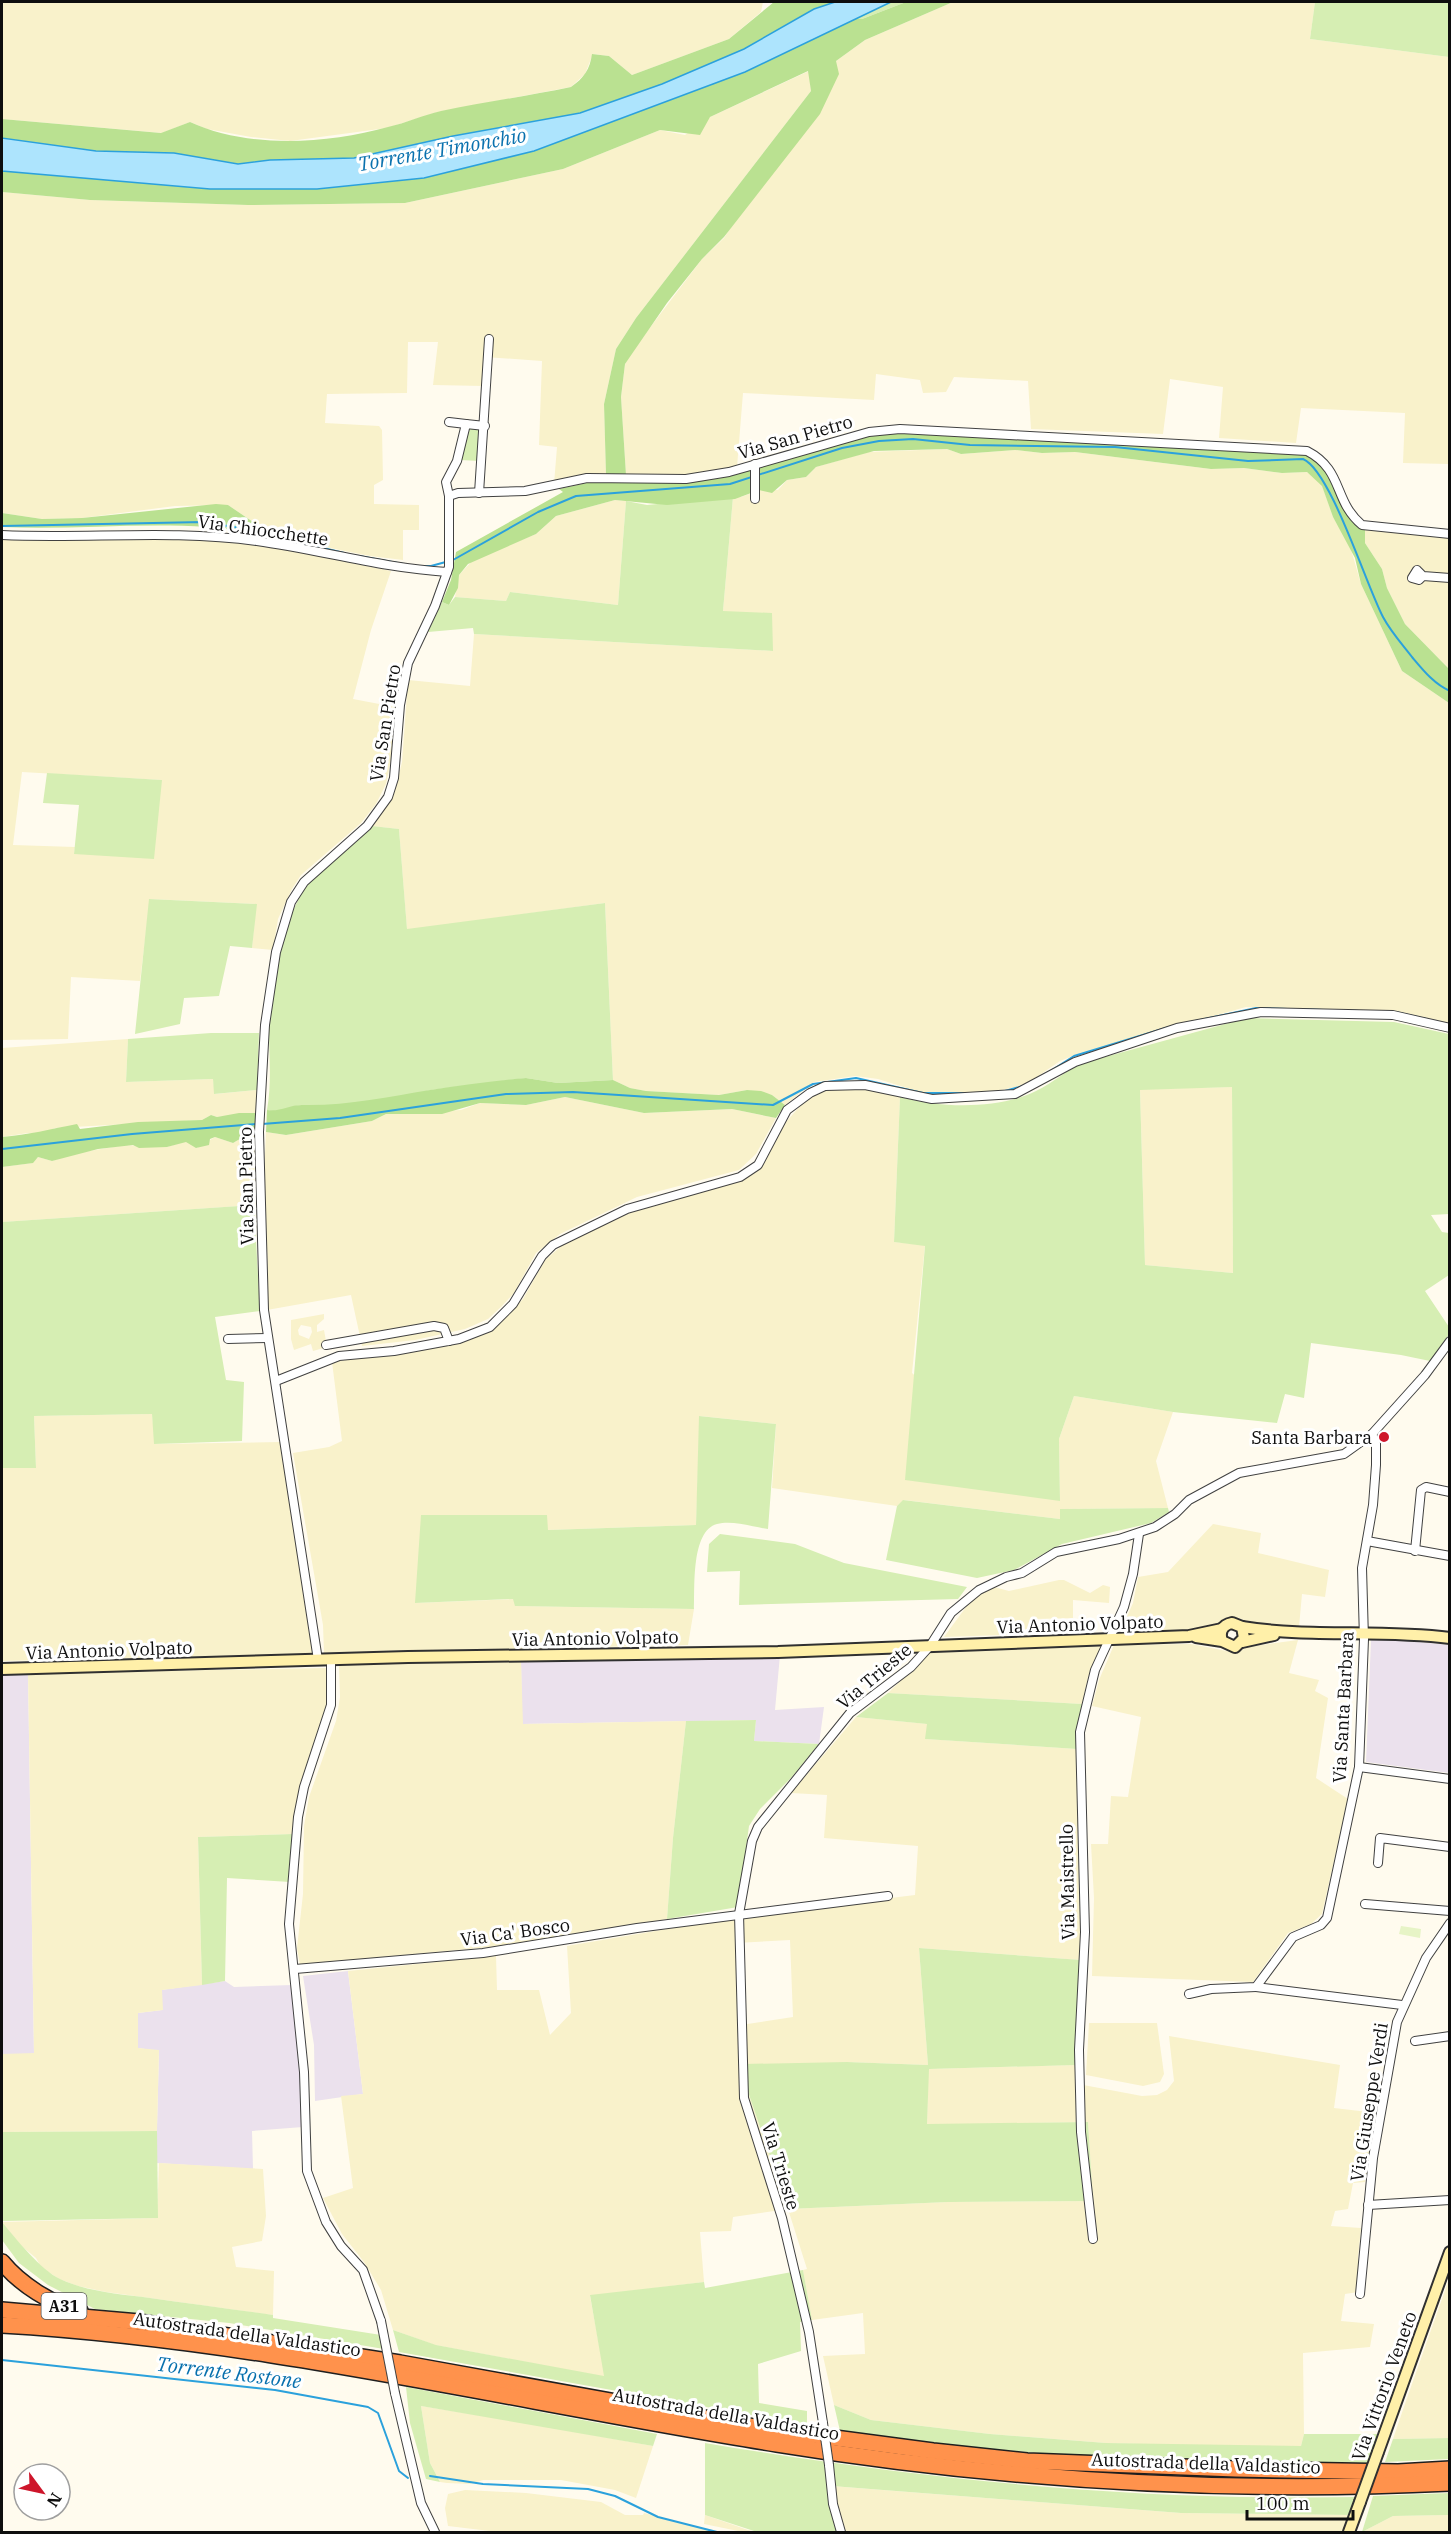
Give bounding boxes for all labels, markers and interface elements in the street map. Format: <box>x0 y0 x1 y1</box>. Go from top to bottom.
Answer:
water label: Torrente Timonchio <box>356 121 528 177</box>
street label: Via San Pietro <box>735 410 855 464</box>
street label: Via Chiocchette <box>196 509 330 551</box>
street label: Via San Pietro <box>364 663 406 783</box>
street label: Via San Pietro <box>233 1127 259 1245</box>
place label: Santa Barbara <box>1251 1426 1372 1449</box>
marker: Santa Barbara <box>1377 1430 1391 1444</box>
street label: Via Antonio Volpato <box>996 1610 1164 1638</box>
street label: Via Antonio Volpato <box>511 1625 679 1651</box>
street label: Via Santa Barbara <box>1328 1630 1358 1783</box>
street label: Via Antonio Volpato <box>25 1636 193 1664</box>
street label: Via Trieste <box>832 1638 916 1714</box>
street label: Via Maistrello <box>1054 1824 1080 1940</box>
street label: Via Ca' Bosco <box>459 1913 571 1951</box>
street label: Via Giuseppe Verdi <box>1345 2020 1393 2183</box>
street label: Via Trieste <box>757 2119 805 2213</box>
road number: A31 <box>42 2293 86 2319</box>
street label: Autostrada della Valdastico <box>132 2307 362 2361</box>
street label: Via Vittorio Veneto <box>1346 2308 1422 2464</box>
water label: Torrente Rostone <box>155 2350 303 2394</box>
street label: Autostrada della Valdastico <box>611 2383 841 2445</box>
street label: Autostrada della Valdastico <box>1091 2448 1321 2478</box>
north arrow <box>12 2462 72 2522</box>
scale bar <box>1247 2483 1354 2521</box>
text: N <box>43 2489 66 2511</box>
text: 100 m <box>1256 2492 1310 2515</box>

